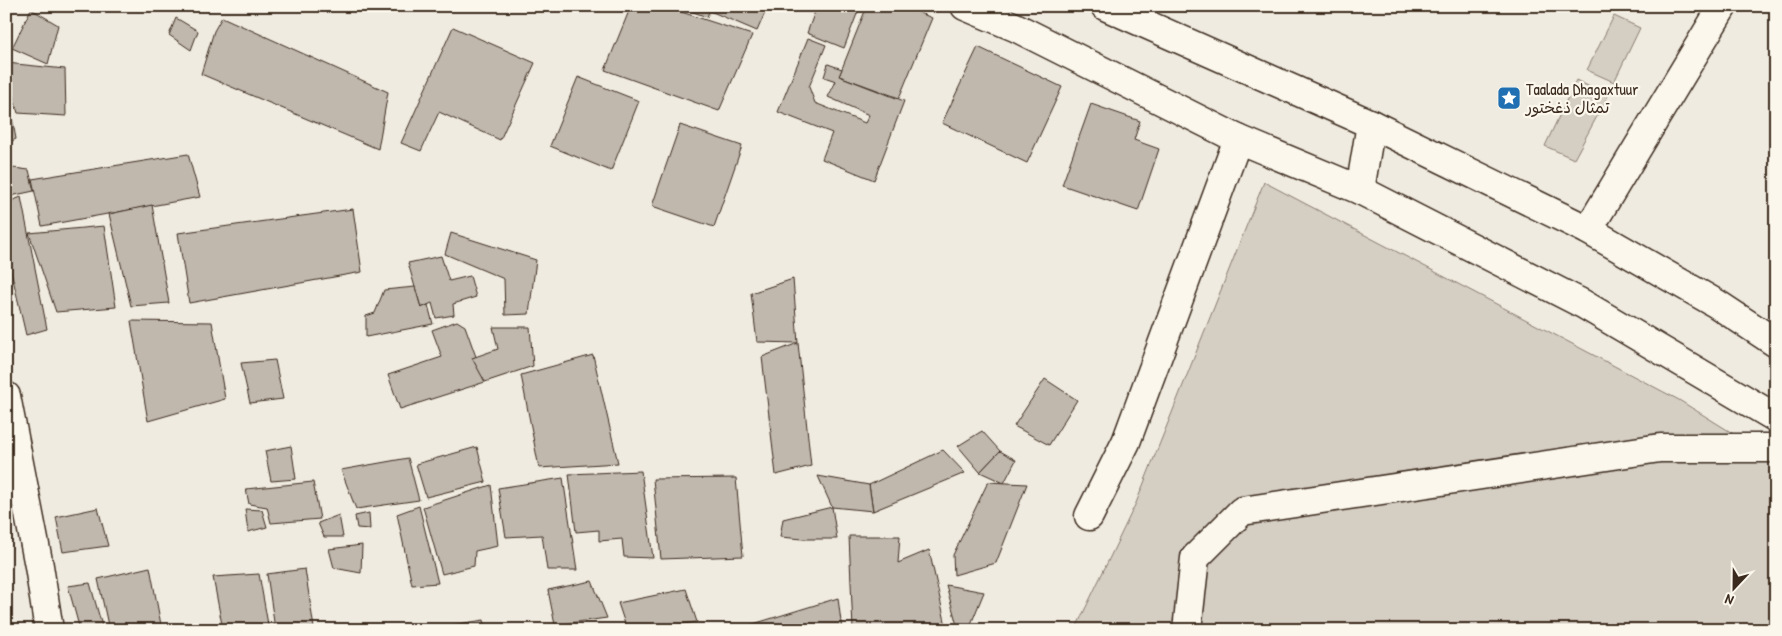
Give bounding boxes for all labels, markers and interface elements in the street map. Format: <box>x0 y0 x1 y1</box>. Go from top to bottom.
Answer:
place label: Taalada Dhagaxtuur تمثال ذغختور <box>1524 78 1638 118</box>
place icon: Taalada Dhagaxtuur تمثال ذغختور <box>1496 85 1522 111</box>
north arrow <box>1710 564 1760 614</box>
text: N <box>1721 590 1736 611</box>

